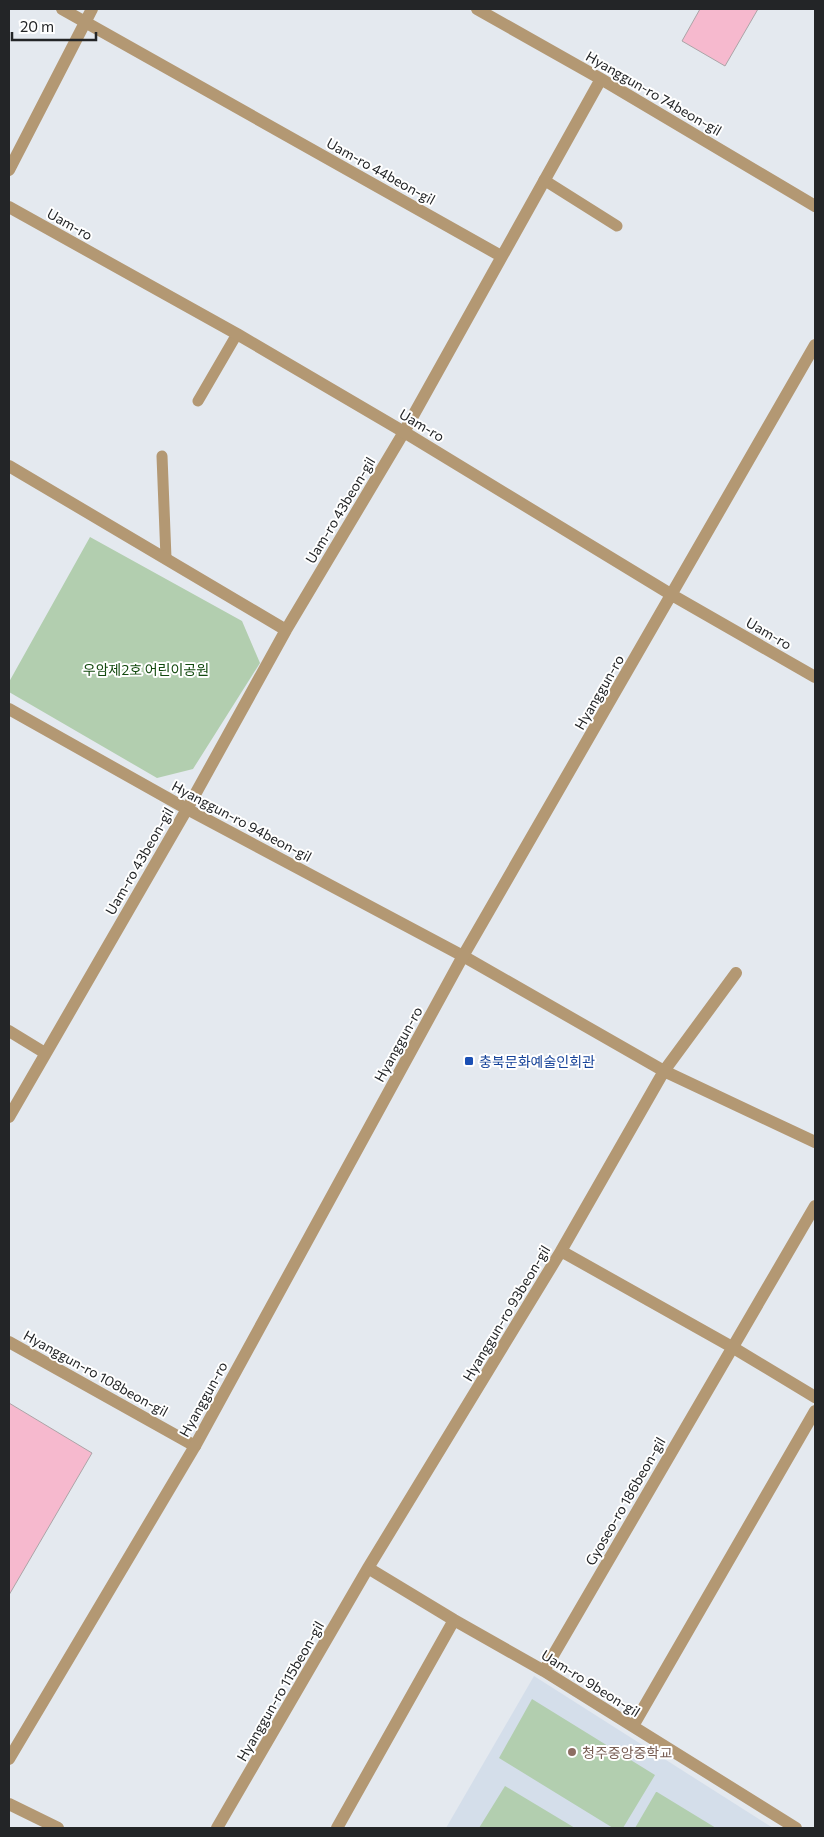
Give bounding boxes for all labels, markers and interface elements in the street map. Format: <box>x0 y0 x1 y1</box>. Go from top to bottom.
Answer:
scale bar <box>12 10 96 42</box>
text: 20 m <box>20 17 54 35</box>
street label: Hyanggun-ro 74beon-gil <box>583 47 725 139</box>
street label: Uam-ro 44beon-gil <box>324 134 438 208</box>
street label: Uam-ro <box>44 205 96 243</box>
street label: Uam-ro <box>396 405 448 445</box>
street label: Uam-ro 43beon-gil <box>302 454 378 566</box>
street label: Uam-ro <box>743 613 795 653</box>
street label: Hyanggun-ro <box>571 652 627 732</box>
park label: 우암제2호 어린이공원 <box>83 661 209 678</box>
street label: Hyanggun-ro 94beon-gil <box>169 777 315 865</box>
street label: Uam-ro 43beon-gil <box>101 804 177 918</box>
street label: Hyanggun-ro <box>370 1003 426 1085</box>
place label: 충북문화예술인회관 <box>479 1053 595 1070</box>
marker: 충북문화예술인회관 <box>463 1055 475 1067</box>
street label: Hyanggun-ro 93beon-gil <box>459 1242 553 1384</box>
street label: Hyanggun-ro 108beon-gil <box>21 1326 171 1420</box>
street label: Hyanggun-ro <box>175 1358 231 1440</box>
street label: Gyoseo-ro 186beon-gil <box>581 1434 669 1568</box>
street label: Hyanggun-ro 115beon-gil <box>233 1618 327 1764</box>
street label: Uam-ro 9beon-gil <box>538 1646 644 1720</box>
place label: 청주중앙중학교 <box>582 1744 672 1761</box>
marker: 청주중앙중학교 <box>566 1746 578 1758</box>

